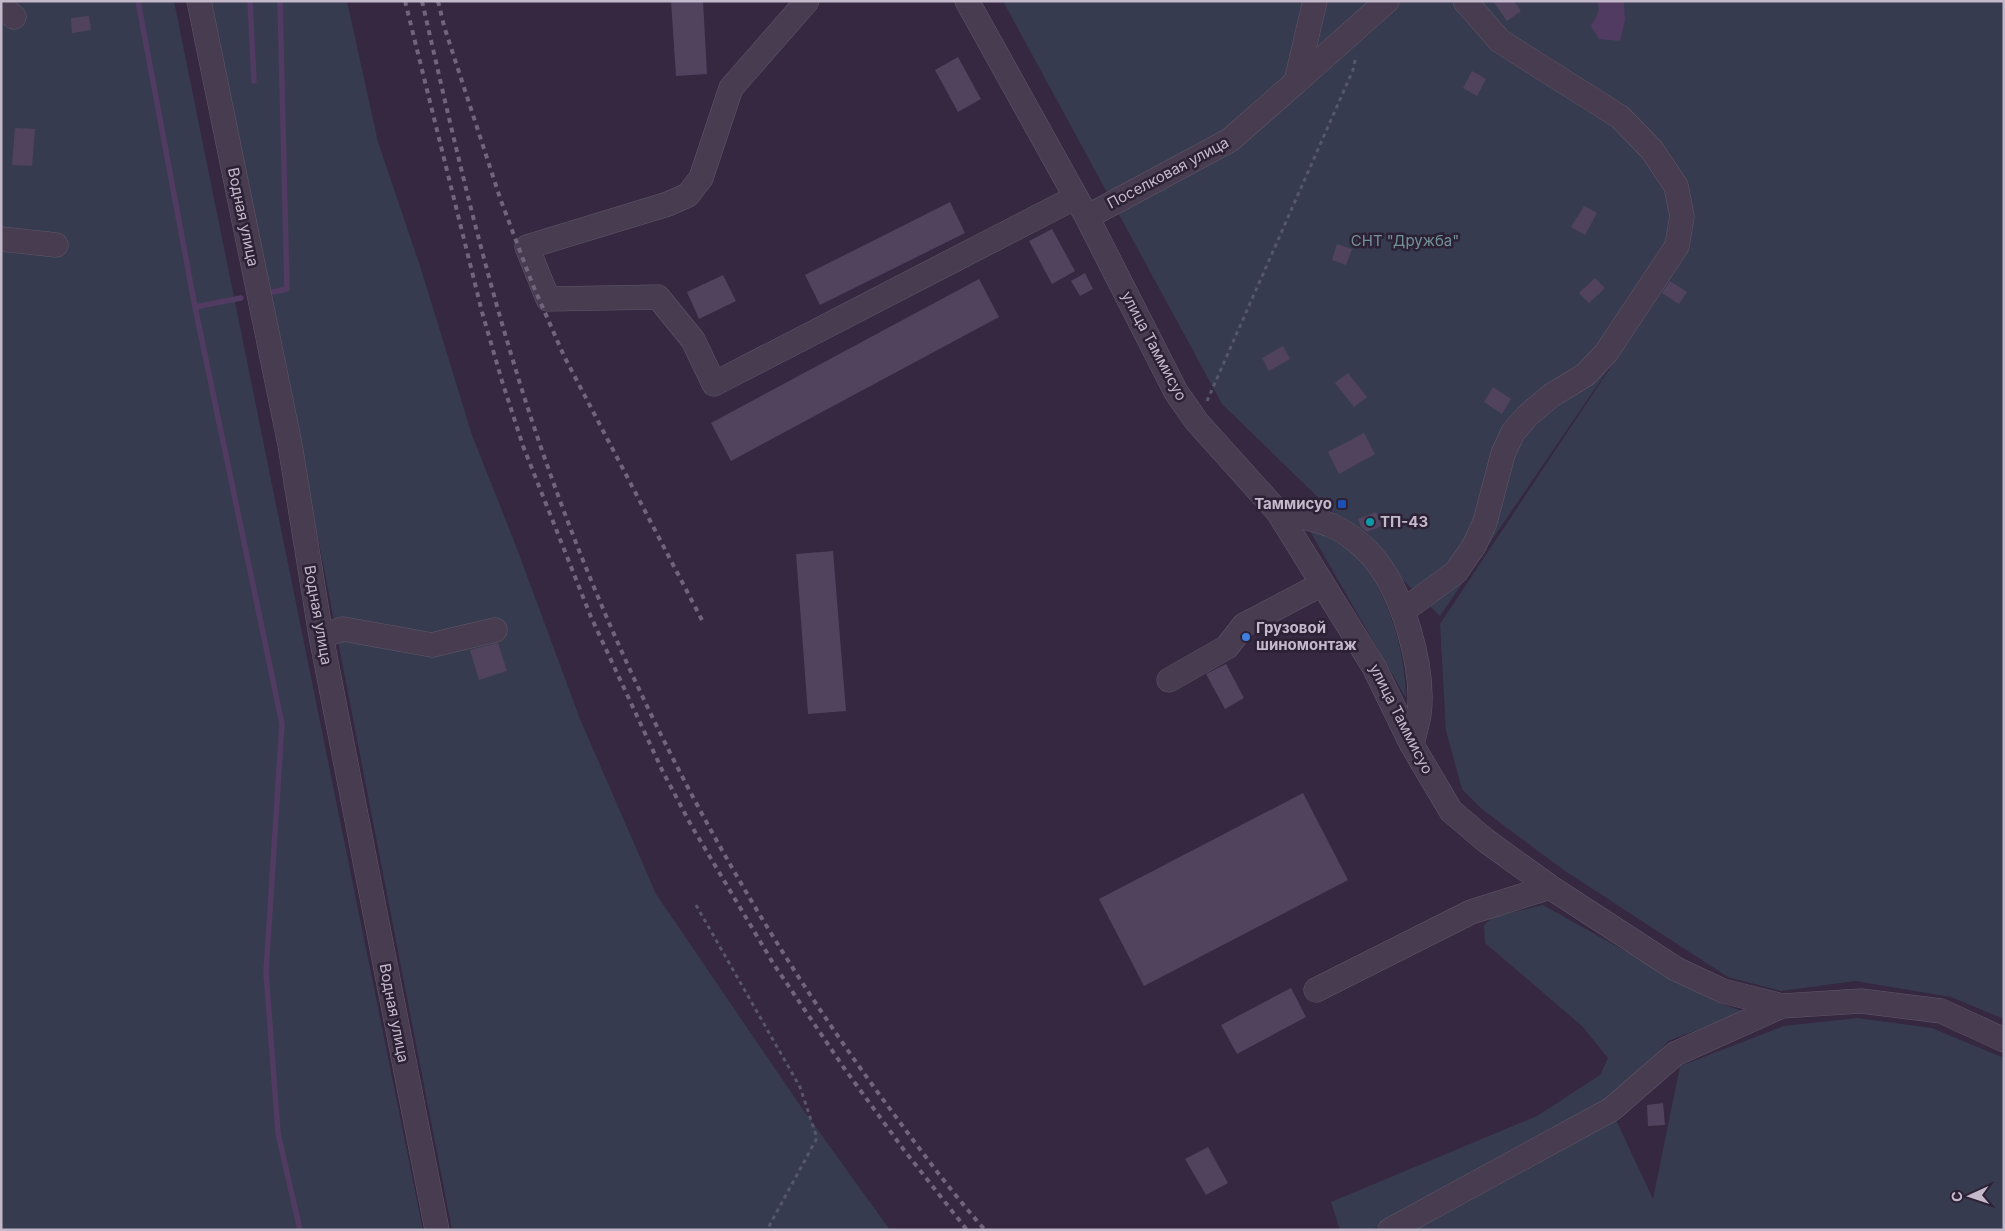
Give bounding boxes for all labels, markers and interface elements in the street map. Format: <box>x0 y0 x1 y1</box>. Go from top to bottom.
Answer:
street label: Поселковая улица <box>1104 132 1232 213</box>
street label: Водная улица <box>224 166 263 268</box>
park label: СНТ "Дружба" <box>1351 231 1459 250</box>
street label: улица Таммисуо <box>1118 288 1191 404</box>
place label: Таммисуо <box>1254 494 1332 513</box>
marker: Таммисуо <box>1336 498 1348 510</box>
place label: ТП-43 <box>1380 512 1428 531</box>
marker: ТП-43 <box>1364 516 1376 528</box>
street label: Водная улица <box>300 564 337 666</box>
place label: Грузовой шиномонтаж <box>1256 618 1357 654</box>
marker: Грузовой шиномонтаж <box>1240 631 1252 643</box>
street label: улица Таммисуо <box>1365 660 1437 777</box>
street label: Водная улица <box>376 962 413 1064</box>
north arrow <box>1945 1171 1995 1221</box>
text: С <box>1948 1191 1965 1202</box>

